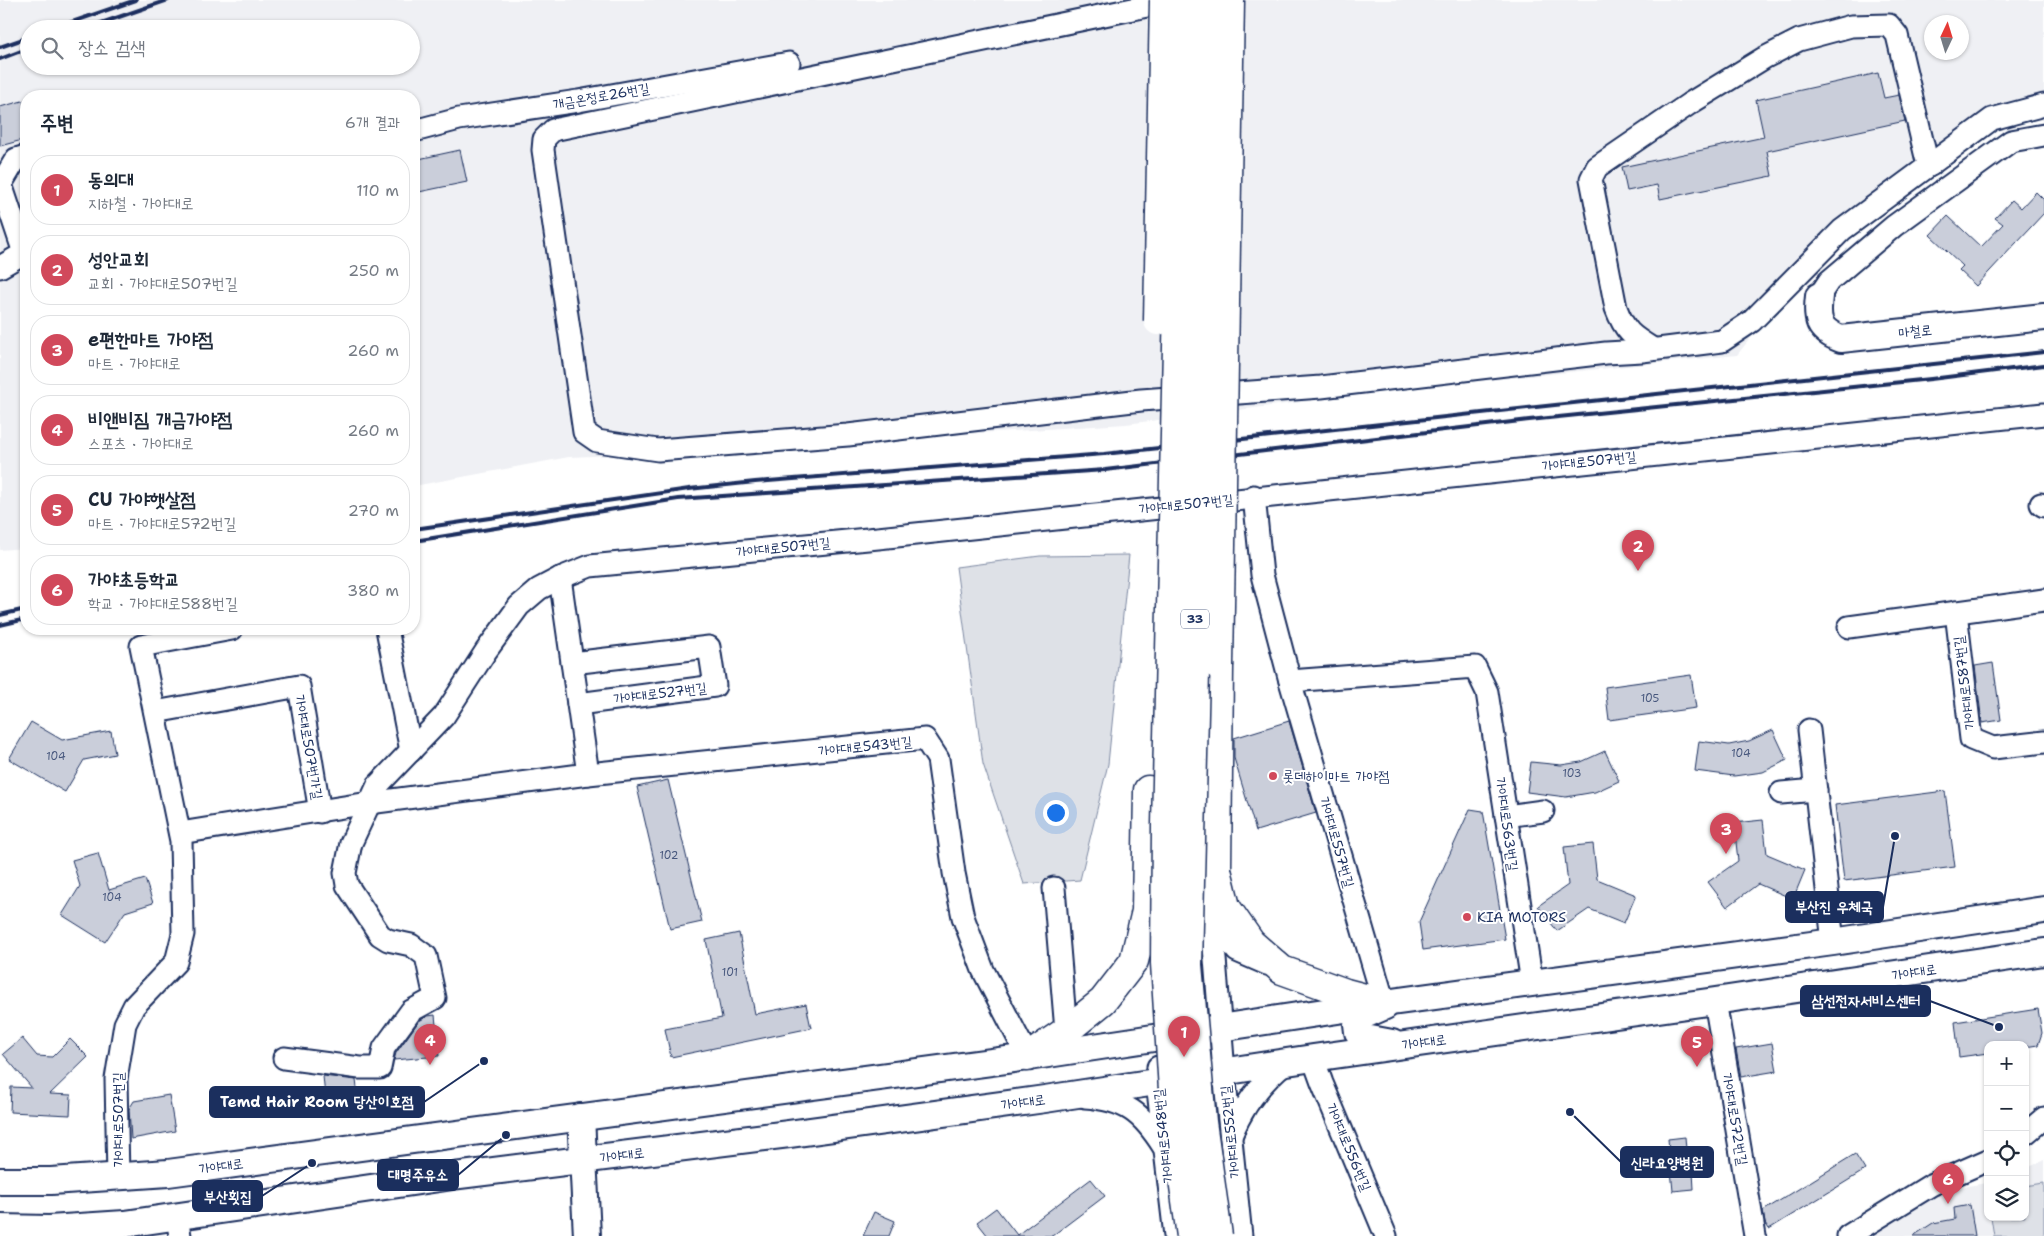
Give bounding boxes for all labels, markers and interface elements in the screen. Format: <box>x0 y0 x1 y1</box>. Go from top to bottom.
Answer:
north arrow <box>1924 15 1969 60</box>
search box <box>20 20 420 75</box>
icon: search <box>38 34 66 62</box>
text: 장소 검색 <box>78 35 146 60</box>
street label: 개금온정로26번길 <box>551 79 651 113</box>
text: 주변 <box>40 109 74 137</box>
text: 6개 결과 <box>345 112 400 133</box>
text: 동의대 <box>88 167 134 192</box>
text: 1 <box>53 180 61 201</box>
text: 110 m <box>356 180 399 201</box>
text: 지하철 · 가야대로 <box>88 193 194 214</box>
text: 성안교회 <box>88 247 149 272</box>
text: 2 <box>51 260 63 281</box>
text: 250 m <box>348 260 399 281</box>
text: 교회 · 가야대로507번길 <box>88 273 238 294</box>
street label: 마철로 <box>1897 320 1933 342</box>
text: e편한마트 가야점 <box>88 327 213 352</box>
text: 3 <box>51 340 63 361</box>
text: 260 m <box>347 340 399 361</box>
text: 마트 · 가야대로 <box>88 353 181 374</box>
text: 비앤비짐 개금가야점 <box>88 407 232 432</box>
text: 4 <box>51 420 63 441</box>
text: 260 m <box>347 420 399 441</box>
text: 스포츠 · 가야대로 <box>88 433 194 454</box>
street label: 가야대로507번길 <box>1541 447 1638 475</box>
text: CU 가야햇살점 <box>88 487 196 512</box>
street label: 가야대로507번길 <box>1138 490 1235 518</box>
text: 5 <box>52 500 62 521</box>
text: 270 m <box>348 500 399 521</box>
text: 마트 · 가야대로572번길 <box>88 513 237 534</box>
pin: 2 <box>1622 530 1654 571</box>
street label: 가야대로507번길 <box>735 533 832 561</box>
text: 가야초등학교 <box>88 567 180 592</box>
text: 6 <box>51 580 63 601</box>
text: 380 m <box>347 580 399 601</box>
text: 학교 · 가야대로588번길 <box>88 593 238 614</box>
road number: 33 <box>1181 610 1209 628</box>
street label: 가야대로587번길 <box>1949 634 1979 731</box>
street label: 가야대로527번길 <box>612 678 709 708</box>
house number: 105 <box>1641 691 1660 706</box>
street label: 가야대로507번가길 <box>291 693 327 802</box>
street label: 가야대로543번길 <box>817 732 914 760</box>
house number: 104 <box>1731 746 1751 761</box>
house number: 104 <box>46 749 66 764</box>
house number: 103 <box>1562 766 1582 781</box>
place label: 롯데하이마트 가야점 <box>1283 767 1389 785</box>
marker: 롯데하이마트 가야점 <box>1267 770 1279 782</box>
street label: 가야대로563번길 <box>1491 776 1523 873</box>
street label: 가야대로557번길 <box>1315 795 1359 890</box>
your location <box>1043 800 1069 826</box>
pin: 3 <box>1710 813 1742 854</box>
house number: 102 <box>659 848 679 863</box>
house number: 104 <box>102 890 122 905</box>
callout: 부산진 우체국 <box>1786 892 1883 922</box>
text: 부산진 우체국 <box>1795 897 1873 917</box>
place label: KIA MOTORS <box>1477 908 1566 926</box>
marker: KIA MOTORS <box>1461 911 1473 923</box>
street label: 가야대로 <box>1890 960 1938 984</box>
house number: 101 <box>722 965 738 980</box>
callout: 삼선전자서비스센터 <box>1801 986 1930 1016</box>
text: 삼선전자서비스센터 <box>1811 991 1920 1011</box>
pin: 1 <box>1168 1016 1200 1057</box>
pin: 4 <box>414 1024 446 1065</box>
pin: 5 <box>1681 1026 1713 1067</box>
street label: 가야대로 <box>1400 1030 1448 1054</box>
map controls <box>1984 1041 2029 1221</box>
button: + <box>1984 1041 2029 1086</box>
street label: 가야대로572번길 <box>1718 1071 1752 1168</box>
street label: 가야대로507번길 <box>109 1072 127 1167</box>
street label: 가야대로552번길 <box>1216 1084 1244 1179</box>
button: − <box>1984 1086 2029 1131</box>
callout: Temd Hair Room 당산이호점 <box>210 1087 424 1117</box>
street label: 가야대로548번길 <box>1149 1087 1177 1184</box>
street label: 가야대로 <box>999 1090 1047 1114</box>
text: Temd Hair Room 당산이호점 <box>220 1092 414 1112</box>
street label: 가야대로556번길 <box>1322 1100 1376 1194</box>
button: locate <box>1984 1131 2029 1176</box>
street label: 가야대로 <box>599 1143 645 1167</box>
callout: 신라요양병원 <box>1621 1147 1713 1177</box>
text: 신라요양병원 <box>1631 1153 1703 1173</box>
street label: 가야대로 <box>197 1154 245 1178</box>
callout: 대명주유소 <box>378 1160 458 1190</box>
pin: 6 <box>1932 1163 1964 1204</box>
text: 대명주유소 <box>388 1165 448 1185</box>
button: layers <box>1984 1176 2029 1221</box>
callout: 부산횟집 <box>193 1181 262 1211</box>
text: 부산횟집 <box>204 1187 252 1207</box>

